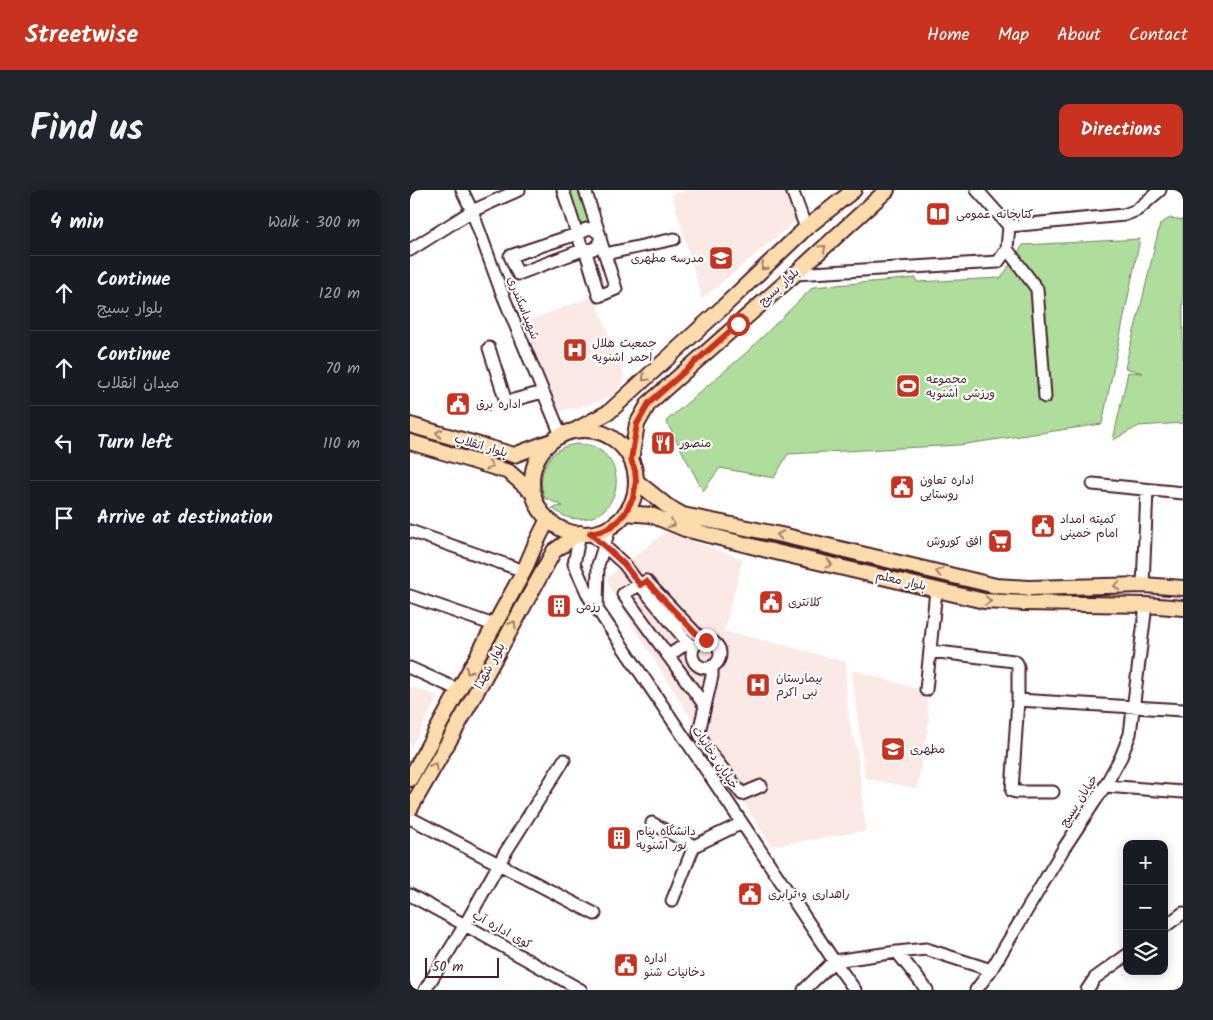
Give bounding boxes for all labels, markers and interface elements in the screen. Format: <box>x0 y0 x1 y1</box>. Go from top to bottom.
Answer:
text: Streetwise <box>25 16 138 55</box>
text: Home <box>927 21 970 50</box>
text: Map <box>998 21 1029 50</box>
text: About <box>1057 21 1101 50</box>
text: Contact <box>1129 21 1188 50</box>
text: Find us <box>30 102 143 158</box>
button: Directions <box>1059 104 1183 157</box>
library icon: کتابخانه عمومی <box>925 201 951 227</box>
place label: کتابخانه عمومی <box>956 205 1033 224</box>
text: 4 min <box>50 206 104 239</box>
text: Walk · 300 m <box>268 210 360 235</box>
school or university icon: مدرسه مطهری <box>708 245 734 271</box>
one-way arrow <box>818 245 827 254</box>
place label: مدرسه مطهری <box>631 249 704 268</box>
one-way arrow <box>761 261 770 270</box>
street label: بلوار بسیج <box>754 263 804 311</box>
text: Continue <box>97 265 170 295</box>
street label: شهیداسکندری <box>502 274 544 342</box>
icon: ahead <box>50 279 78 307</box>
text: 120 m <box>319 281 360 306</box>
text: بلوار بسیج <box>97 296 163 321</box>
route start <box>727 313 750 336</box>
place label: جمعیت هلال احمر اشنویه <box>592 334 657 367</box>
hospital icon: جمعیت هلال احمر اشنویه <box>562 337 588 363</box>
text: Continue <box>97 340 170 370</box>
icon: ahead <box>50 354 78 382</box>
text: 70 m <box>325 356 360 381</box>
place label: مجموعه ورزشی اشنویه <box>926 370 995 403</box>
text: میدان انقلاب <box>97 371 179 396</box>
one-way arrow <box>642 372 651 381</box>
sports icon: مجموعه ورزشی اشنویه <box>895 373 921 399</box>
public building icon: اداره برق <box>445 391 471 417</box>
place label: اداره برق <box>476 395 521 414</box>
text: Turn left <box>97 428 172 458</box>
icon: left <box>50 429 78 457</box>
one-way arrow <box>435 429 444 439</box>
street label: بلوار انقلاب <box>452 429 510 463</box>
restaurant icon: منصور <box>650 430 676 456</box>
text: 110 m <box>323 431 360 456</box>
place label: منصور <box>679 434 711 453</box>
one-way arrow <box>486 461 494 471</box>
place label: اداره تعاون روستایی <box>920 471 974 504</box>
public building icon: اداره تعاون روستایی <box>889 474 915 500</box>
text: Arrive at destination <box>97 503 273 533</box>
icon: arrive <box>50 504 78 532</box>
place label: کمیته امداد امام خمینی <box>1060 510 1118 543</box>
public building icon: کمیته امداد امام خمینی <box>1030 513 1056 539</box>
one-way arrow <box>667 518 676 528</box>
supermarket icon: افق کوروش <box>987 528 1013 554</box>
one-way arrow <box>776 530 785 541</box>
place label: افق کوروش <box>927 532 982 551</box>
one-way arrow <box>825 558 834 569</box>
street label: بلوار معلم <box>874 566 928 596</box>
one-way arrow <box>934 567 943 578</box>
one-way arrow <box>1113 581 1120 591</box>
public building icon: کلانتری <box>758 589 784 615</box>
building icon: رزمی <box>546 593 572 619</box>
place label: کلانتری <box>788 593 822 612</box>
one-way arrow <box>984 595 992 606</box>
place label: رزمی <box>576 597 600 616</box>
one-way arrow <box>507 621 517 630</box>
route end <box>695 629 718 652</box>
street label: بلوار شهدا <box>469 639 511 693</box>
one-way arrow <box>466 666 476 675</box>
place label: بیمارستان نبی اکرم <box>776 669 823 702</box>
hospital icon: بیمارستان نبی اکرم <box>745 672 771 698</box>
street label: خیابان دخانیات <box>687 723 743 793</box>
school or university icon: مطهری <box>880 736 906 762</box>
place label: مطهری <box>910 740 945 759</box>
one-way arrow <box>428 763 438 772</box>
street label: خیابان بسبچ <box>1055 771 1103 831</box>
place label: دانشگاه پیام نور اشنویه <box>636 822 696 855</box>
building icon: دانشگاه پیام نور اشنویه <box>606 825 632 851</box>
map controls <box>1123 840 1168 975</box>
button: + <box>1123 840 1168 885</box>
public building icon: راهداری و ترابری <box>737 881 763 907</box>
place label: راهداری و ترابری <box>768 885 850 904</box>
button: − <box>1123 885 1168 930</box>
street label: کوی اداره آب <box>469 906 535 954</box>
button: layers <box>1123 930 1168 975</box>
place label: اداره دخانیات شنو <box>643 949 705 982</box>
public building icon: اداره دخانیات شنو <box>613 952 639 978</box>
scale bar <box>425 955 499 978</box>
text: 50 m <box>432 956 463 978</box>

